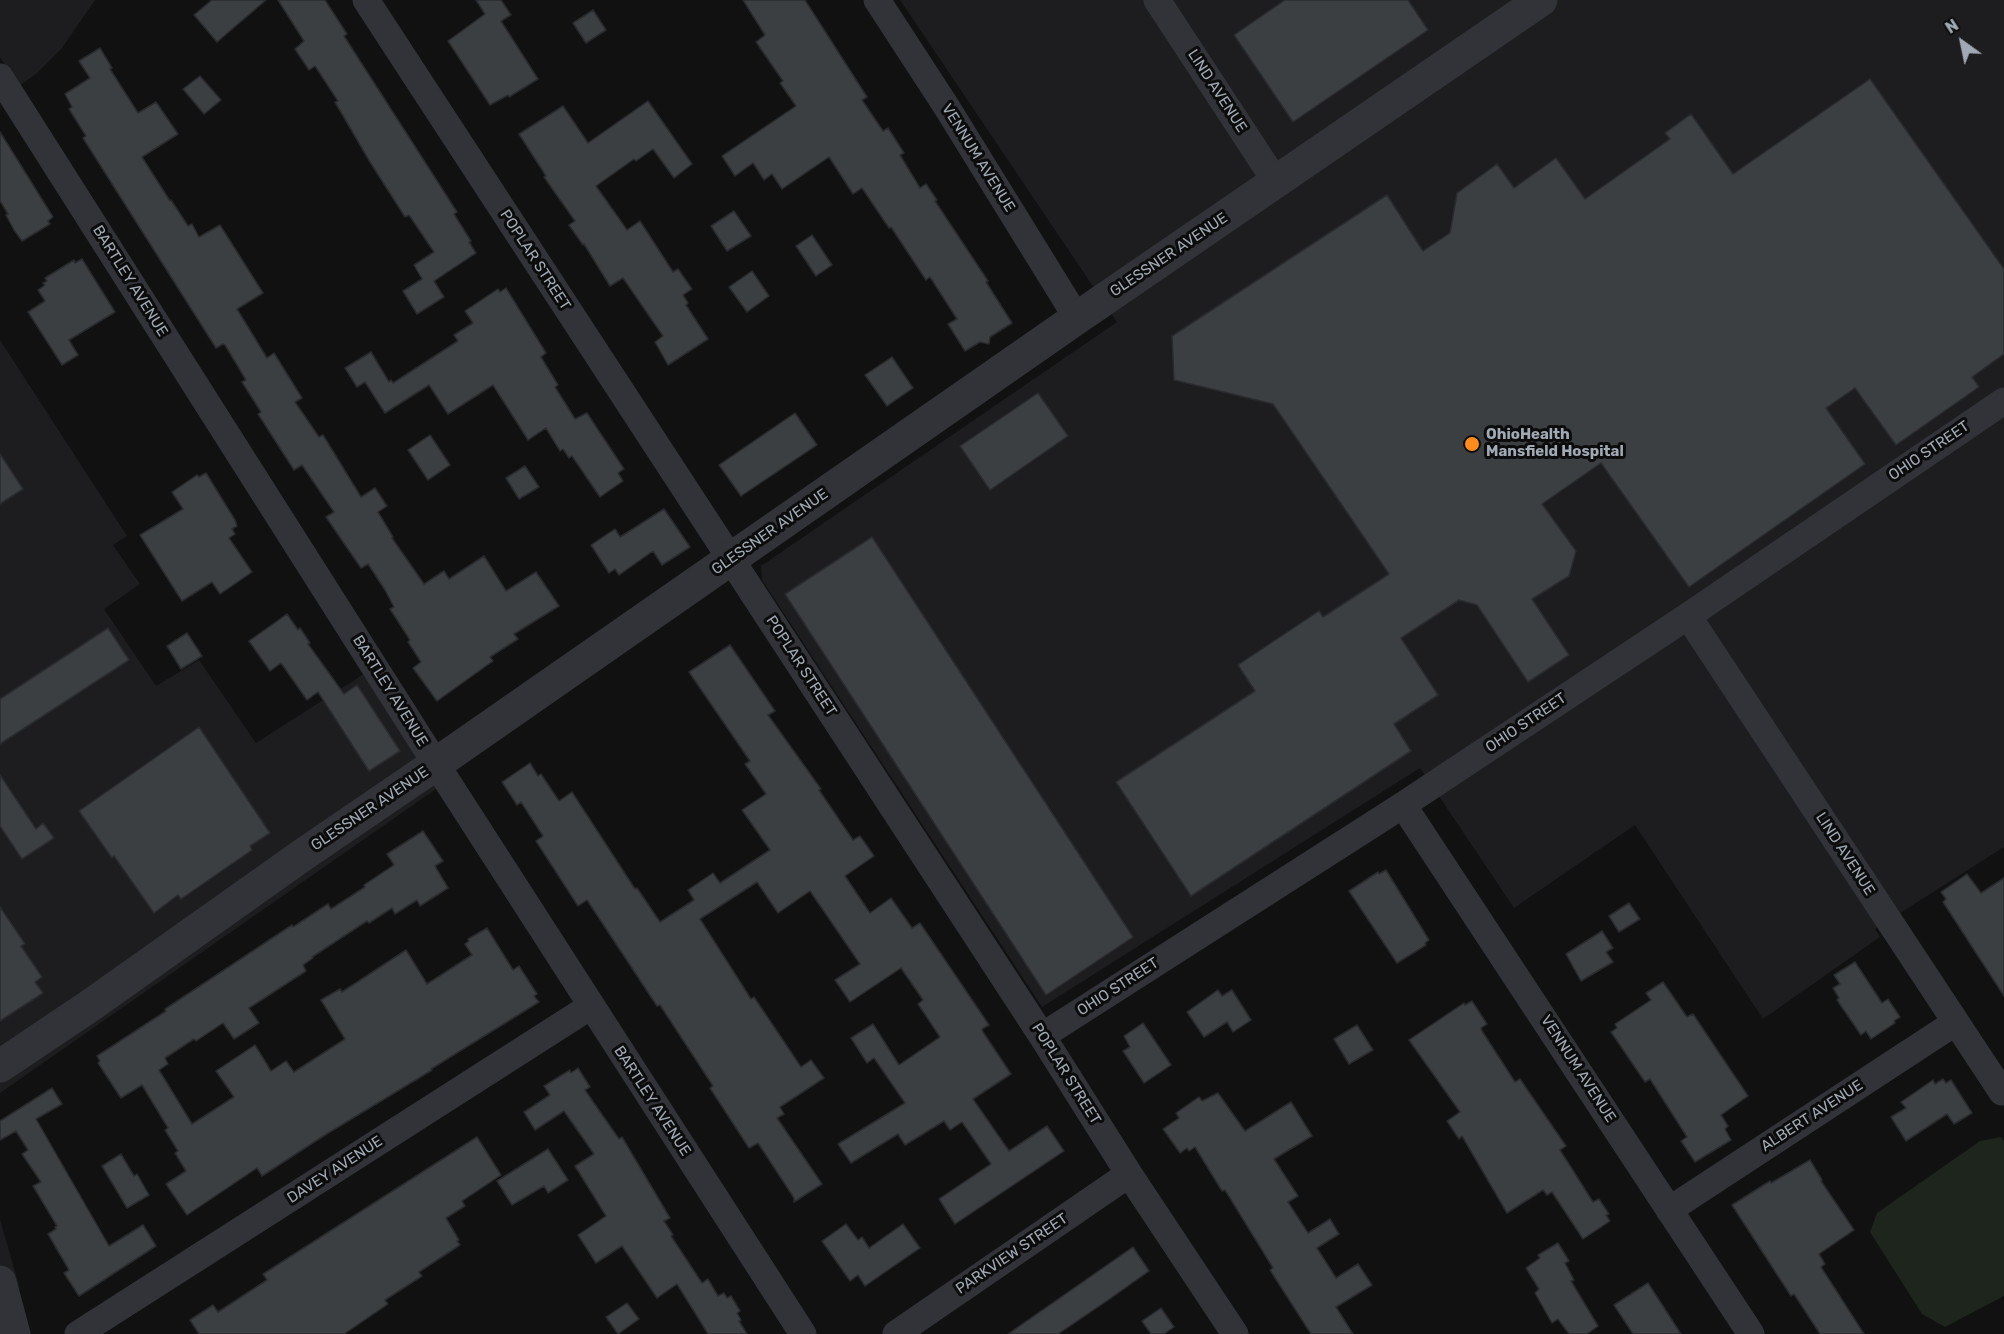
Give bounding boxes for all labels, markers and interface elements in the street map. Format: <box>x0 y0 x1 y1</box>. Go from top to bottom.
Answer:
north arrow <box>1932 12 1992 72</box>
text: N <box>1942 15 1962 38</box>
street label: LIND AVENUE <box>1184 46 1250 136</box>
street label: VENNUM AVENUE <box>937 101 1019 215</box>
street label: POPLAR STREET <box>496 206 574 314</box>
street label: GLESSNER AVENUE <box>1107 209 1231 301</box>
street label: BARTLEY AVENUE <box>89 222 171 340</box>
street label: OHIO STREET <box>1885 417 1973 485</box>
place label: OhioHealth Mansfield Hospital <box>1486 426 1624 461</box>
marker: OhioHealth Mansfield Hospital <box>1463 435 1481 453</box>
street label: GLESSNER AVENUE <box>708 485 832 579</box>
street label: POPLAR STREET <box>762 612 840 720</box>
street label: BARTLEY AVENUE <box>349 632 431 750</box>
street label: OHIO STREET <box>1482 689 1570 757</box>
street label: GLESSNER AVENUE <box>308 763 432 855</box>
street label: LIND AVENUE <box>1812 809 1878 899</box>
street label: OHIO STREET <box>1074 954 1162 1020</box>
street label: VENNUM AVENUE <box>1537 1012 1619 1126</box>
street label: POPLAR STREET <box>1028 1020 1104 1128</box>
street label: BARTLEY AVENUE <box>610 1043 694 1159</box>
street label: ALBERT AVENUE <box>1758 1076 1866 1156</box>
street label: DAVEY AVENUE <box>284 1132 386 1208</box>
street label: PARKVIEW STREET <box>953 1210 1071 1298</box>

